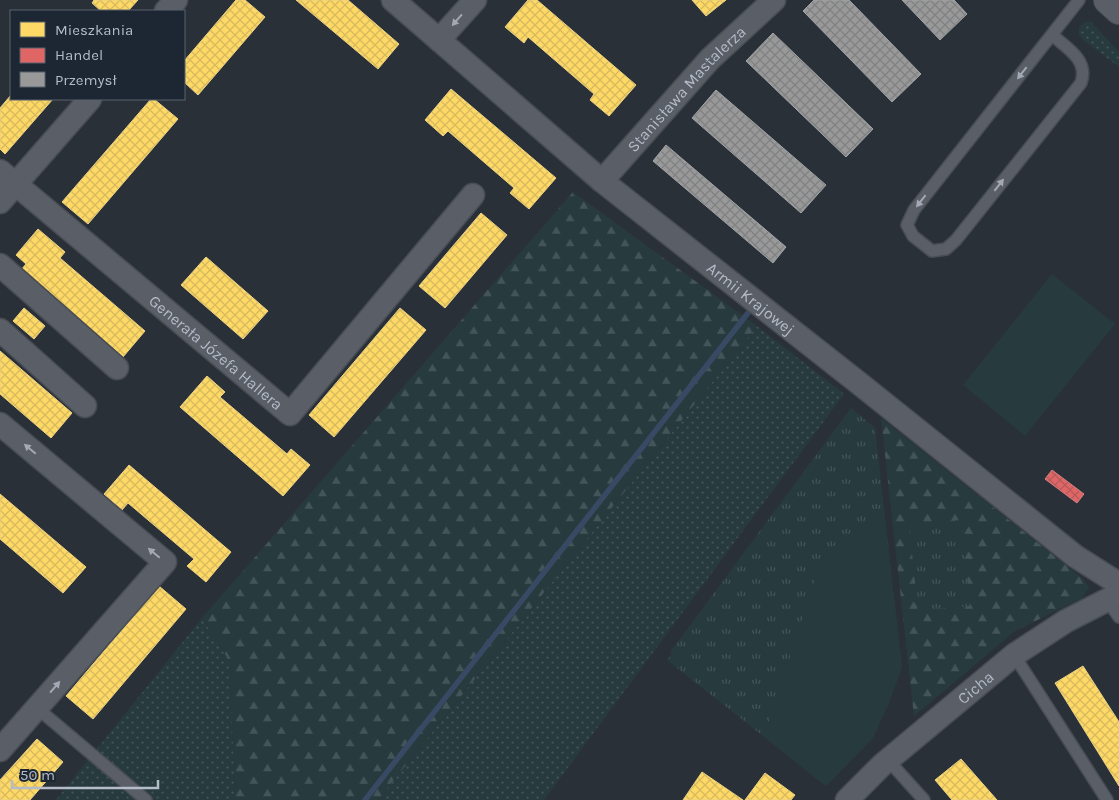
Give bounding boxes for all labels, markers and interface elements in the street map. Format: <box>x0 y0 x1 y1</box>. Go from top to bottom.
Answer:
legend <box>10 10 185 100</box>
one-way arrow <box>452 14 463 26</box>
text: Mieszkania <box>55 21 133 39</box>
street label: Stanisława Mastalerza <box>623 22 750 156</box>
text: Handel <box>55 46 103 64</box>
one-way arrow <box>1016 66 1027 79</box>
text: Przemysł <box>55 71 117 89</box>
one-way arrow <box>994 179 1005 192</box>
one-way arrow <box>916 194 927 207</box>
street label: Armii Krajowej <box>703 258 798 339</box>
street label: Generała Józefa Hallera <box>145 291 287 414</box>
one-way arrow <box>23 443 36 454</box>
one-way arrow <box>148 548 161 559</box>
street label: Cicha <box>954 667 998 708</box>
one-way arrow <box>49 682 61 694</box>
scale bar <box>12 758 159 790</box>
text: 50 m <box>20 766 55 784</box>

